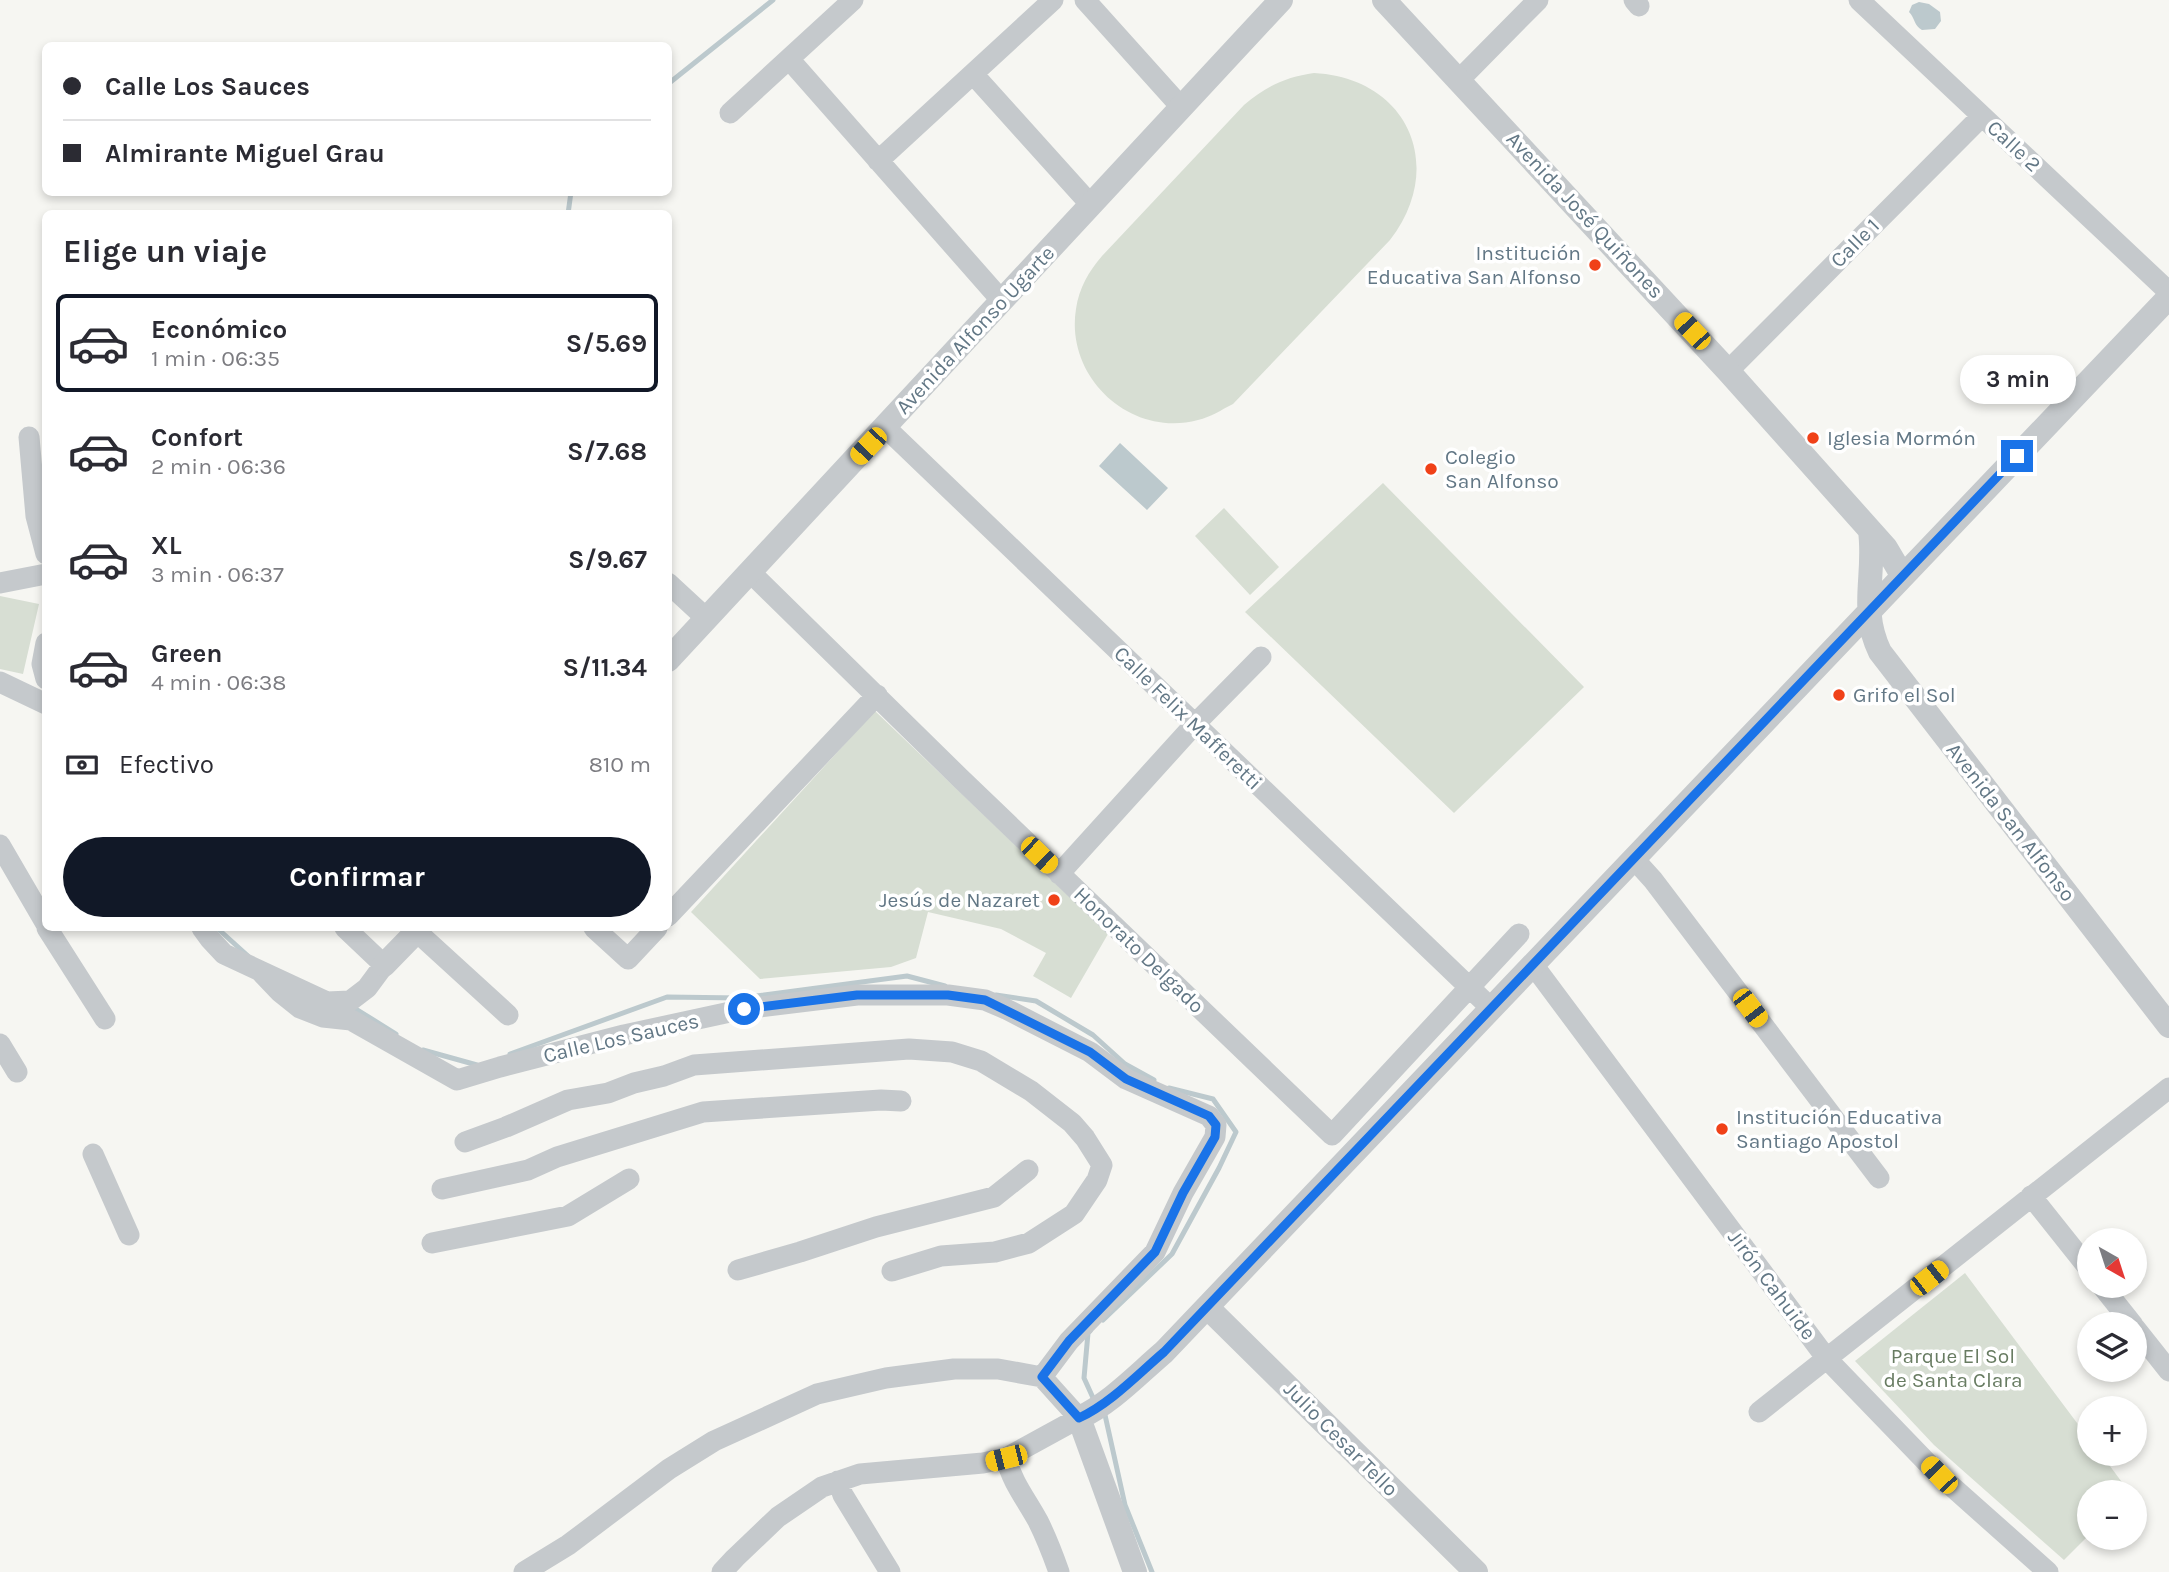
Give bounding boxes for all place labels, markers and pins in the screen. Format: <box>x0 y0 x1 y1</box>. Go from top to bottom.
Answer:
place label: Institución Educativa San Alfonso <box>1367 241 1581 289</box>
marker: Institución Educativa San Alfonso <box>1587 257 1603 273</box>
place label: Iglesia Mormón <box>1827 426 1976 450</box>
marker: Iglesia Mormón <box>1805 430 1821 446</box>
place label: Colegio San Alfonso <box>1445 445 1559 493</box>
marker: Colegio San Alfonso <box>1423 461 1439 477</box>
place label: Grifo el Sol <box>1853 683 1956 707</box>
marker: Grifo el Sol <box>1831 687 1847 703</box>
place label: Jesús de Nazaret <box>879 888 1040 912</box>
marker: Jesús de Nazaret <box>1046 892 1062 908</box>
place label: Institución Educativa Santiago Apostol <box>1736 1105 1942 1153</box>
marker: Institución Educativa Santiago Apostol <box>1714 1121 1730 1137</box>

